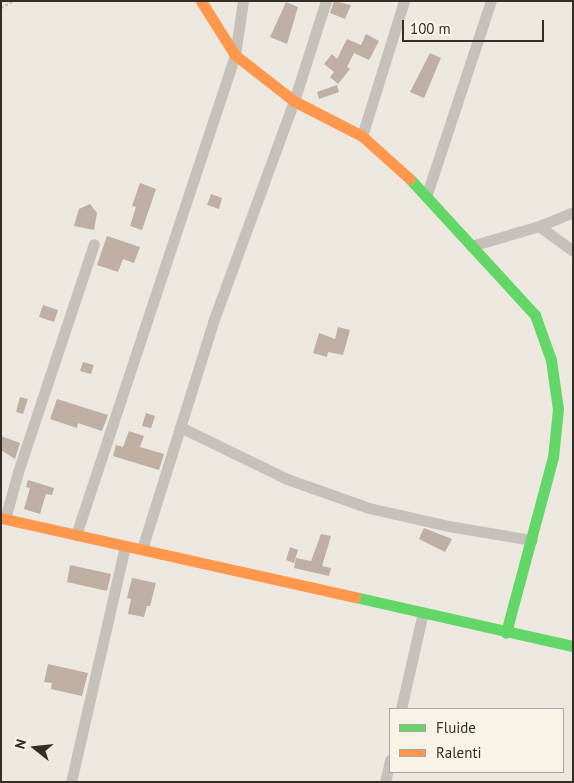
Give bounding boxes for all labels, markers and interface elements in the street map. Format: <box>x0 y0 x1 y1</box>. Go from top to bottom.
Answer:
scale bar <box>404 10 546 42</box>
text: 100 m <box>410 19 451 38</box>
legend <box>389 708 564 773</box>
text: Fluide <box>436 718 476 737</box>
north arrow <box>10 723 60 773</box>
text: N <box>11 737 30 751</box>
text: Ralenti <box>436 743 482 762</box>

